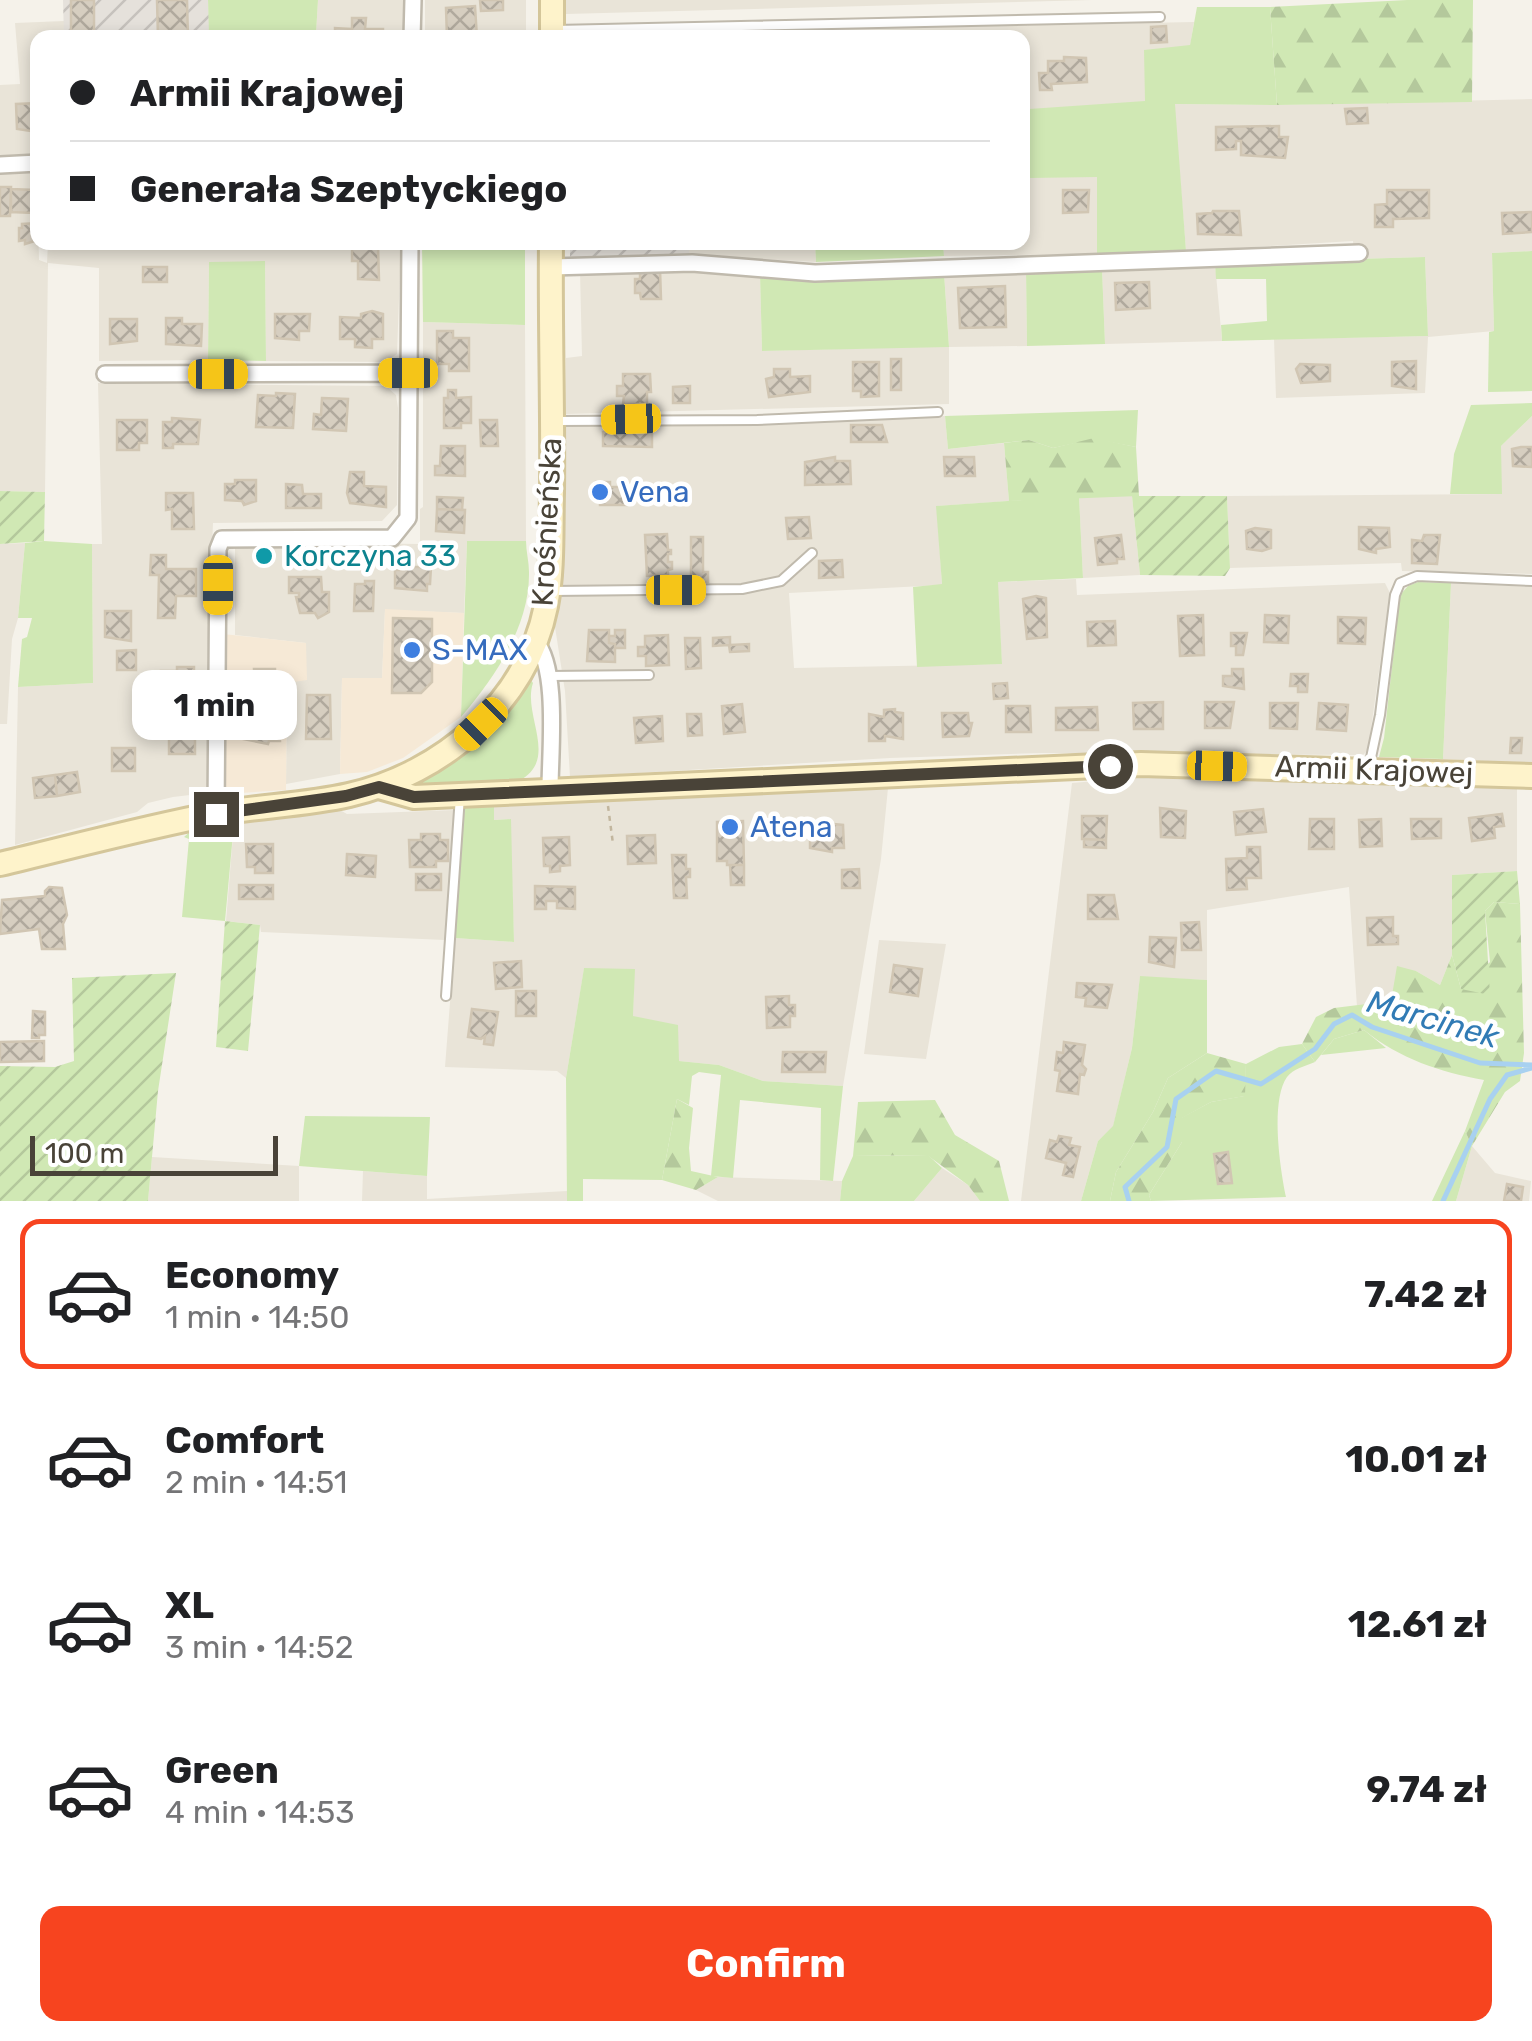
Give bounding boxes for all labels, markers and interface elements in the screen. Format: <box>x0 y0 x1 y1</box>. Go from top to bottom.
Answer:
text: Armii Krajowej <box>130 70 404 116</box>
text: Generała Szeptyckiego <box>130 166 567 212</box>
car <box>378 358 438 388</box>
car <box>188 359 248 389</box>
car <box>600 403 662 435</box>
street label: Krośnieńska <box>525 437 569 607</box>
place label: Vena <box>620 474 690 510</box>
marker: Vena <box>589 481 611 503</box>
place label: Korczyna 33 <box>284 538 456 574</box>
marker: Korczyna 33 <box>253 545 275 567</box>
car <box>203 555 233 615</box>
car <box>646 575 706 605</box>
place label: S-MAX <box>432 632 528 668</box>
marker: S-MAX <box>401 639 423 661</box>
callout: 1 min <box>134 669 298 739</box>
text: 1 min <box>174 686 255 724</box>
car <box>449 692 513 756</box>
route start <box>1088 744 1133 789</box>
street label: Armii Krajowej <box>1274 749 1474 791</box>
car <box>1186 750 1248 782</box>
route end <box>194 792 239 837</box>
place label: Atena <box>750 809 833 845</box>
marker: Atena <box>719 816 741 838</box>
water label: Marcinek <box>1363 982 1504 1056</box>
scale bar <box>30 1131 278 1176</box>
text: 100 m <box>45 1137 124 1170</box>
icon: car <box>45 1249 135 1339</box>
text: Economy <box>165 1252 339 1298</box>
text: 7.42 zł <box>1364 1271 1487 1317</box>
text: 1 min · 14:50 <box>165 1298 349 1336</box>
icon: car <box>45 1414 135 1504</box>
text: Comfort <box>165 1417 324 1463</box>
text: 10.01 zł <box>1345 1436 1487 1482</box>
text: 2 min · 14:51 <box>165 1463 347 1501</box>
icon: car <box>45 1579 135 1669</box>
text: XL <box>165 1582 214 1628</box>
text: 12.61 zł <box>1348 1601 1487 1647</box>
text: 3 min · 14:52 <box>165 1628 353 1666</box>
icon: car <box>45 1744 135 1834</box>
text: Green <box>165 1747 279 1793</box>
text: 9.74 zł <box>1366 1766 1487 1812</box>
text: 4 min · 14:53 <box>165 1793 355 1831</box>
button: Confirm <box>40 1906 1492 2021</box>

